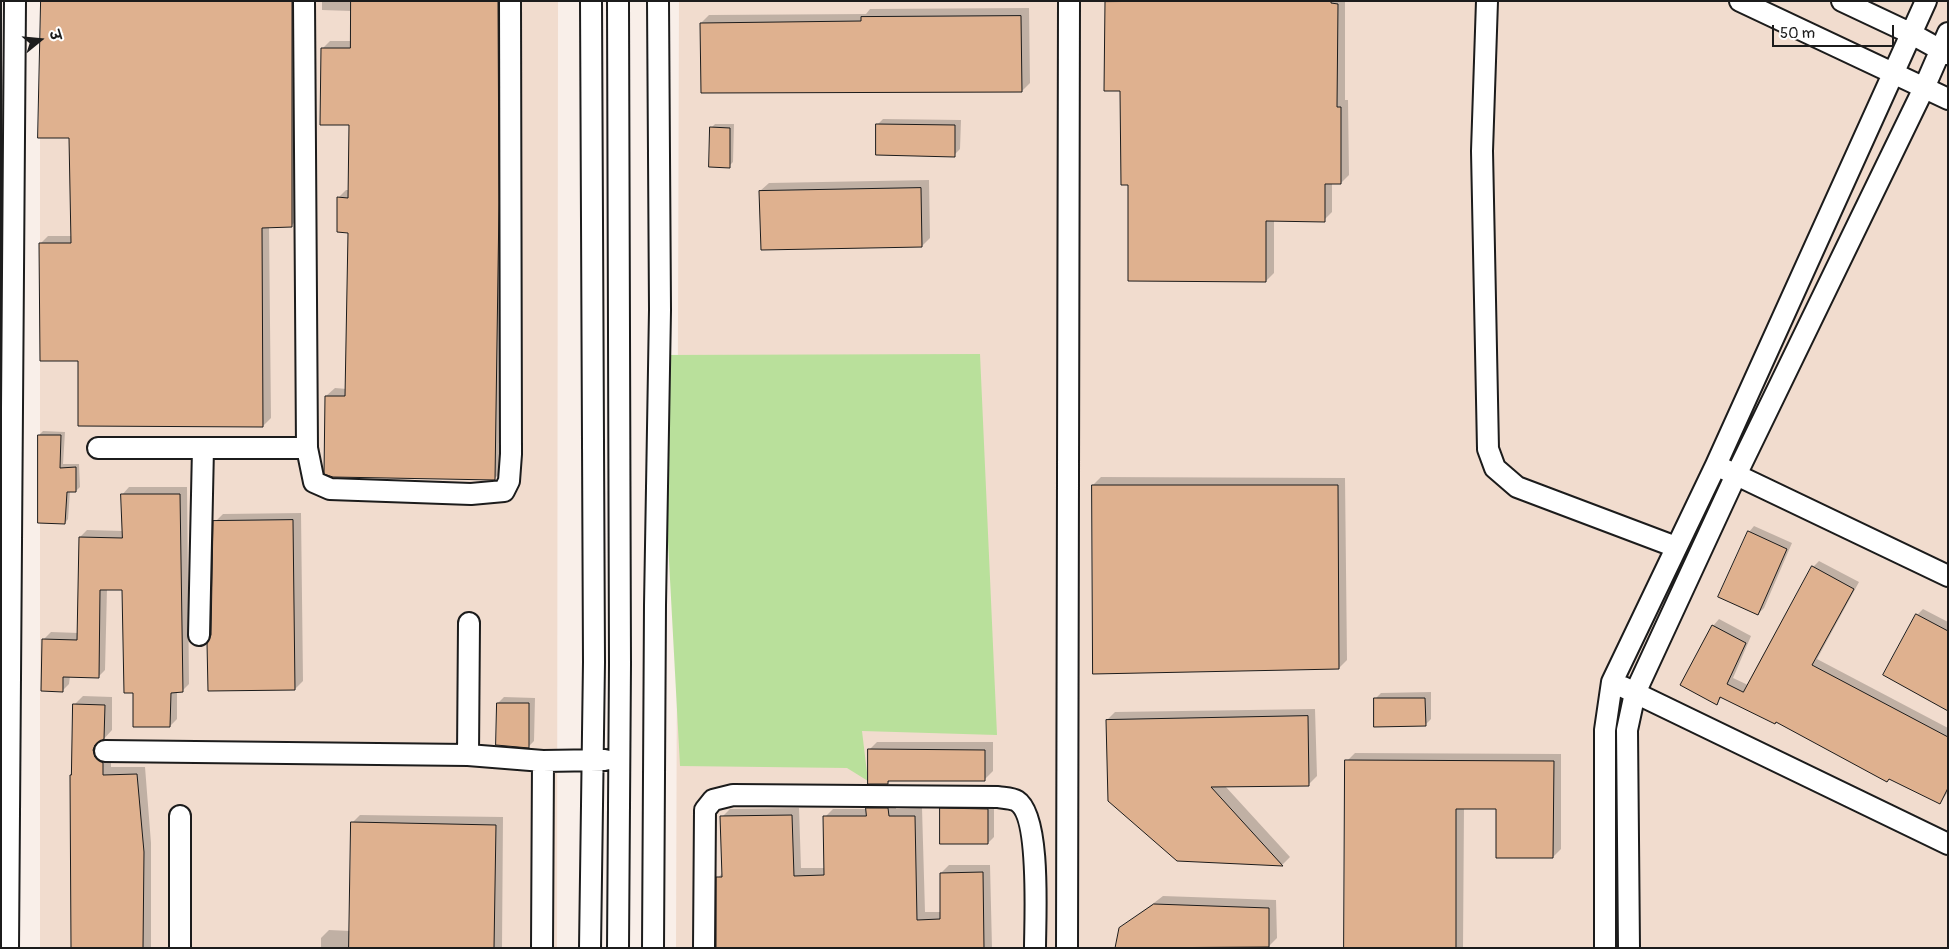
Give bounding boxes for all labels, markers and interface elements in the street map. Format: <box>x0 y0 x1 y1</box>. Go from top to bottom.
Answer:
north arrow <box>15 15 65 65</box>
scale bar <box>1774 15 1896 47</box>
text: 50 m <box>1780 24 1815 43</box>
text: उ <box>45 29 64 42</box>

